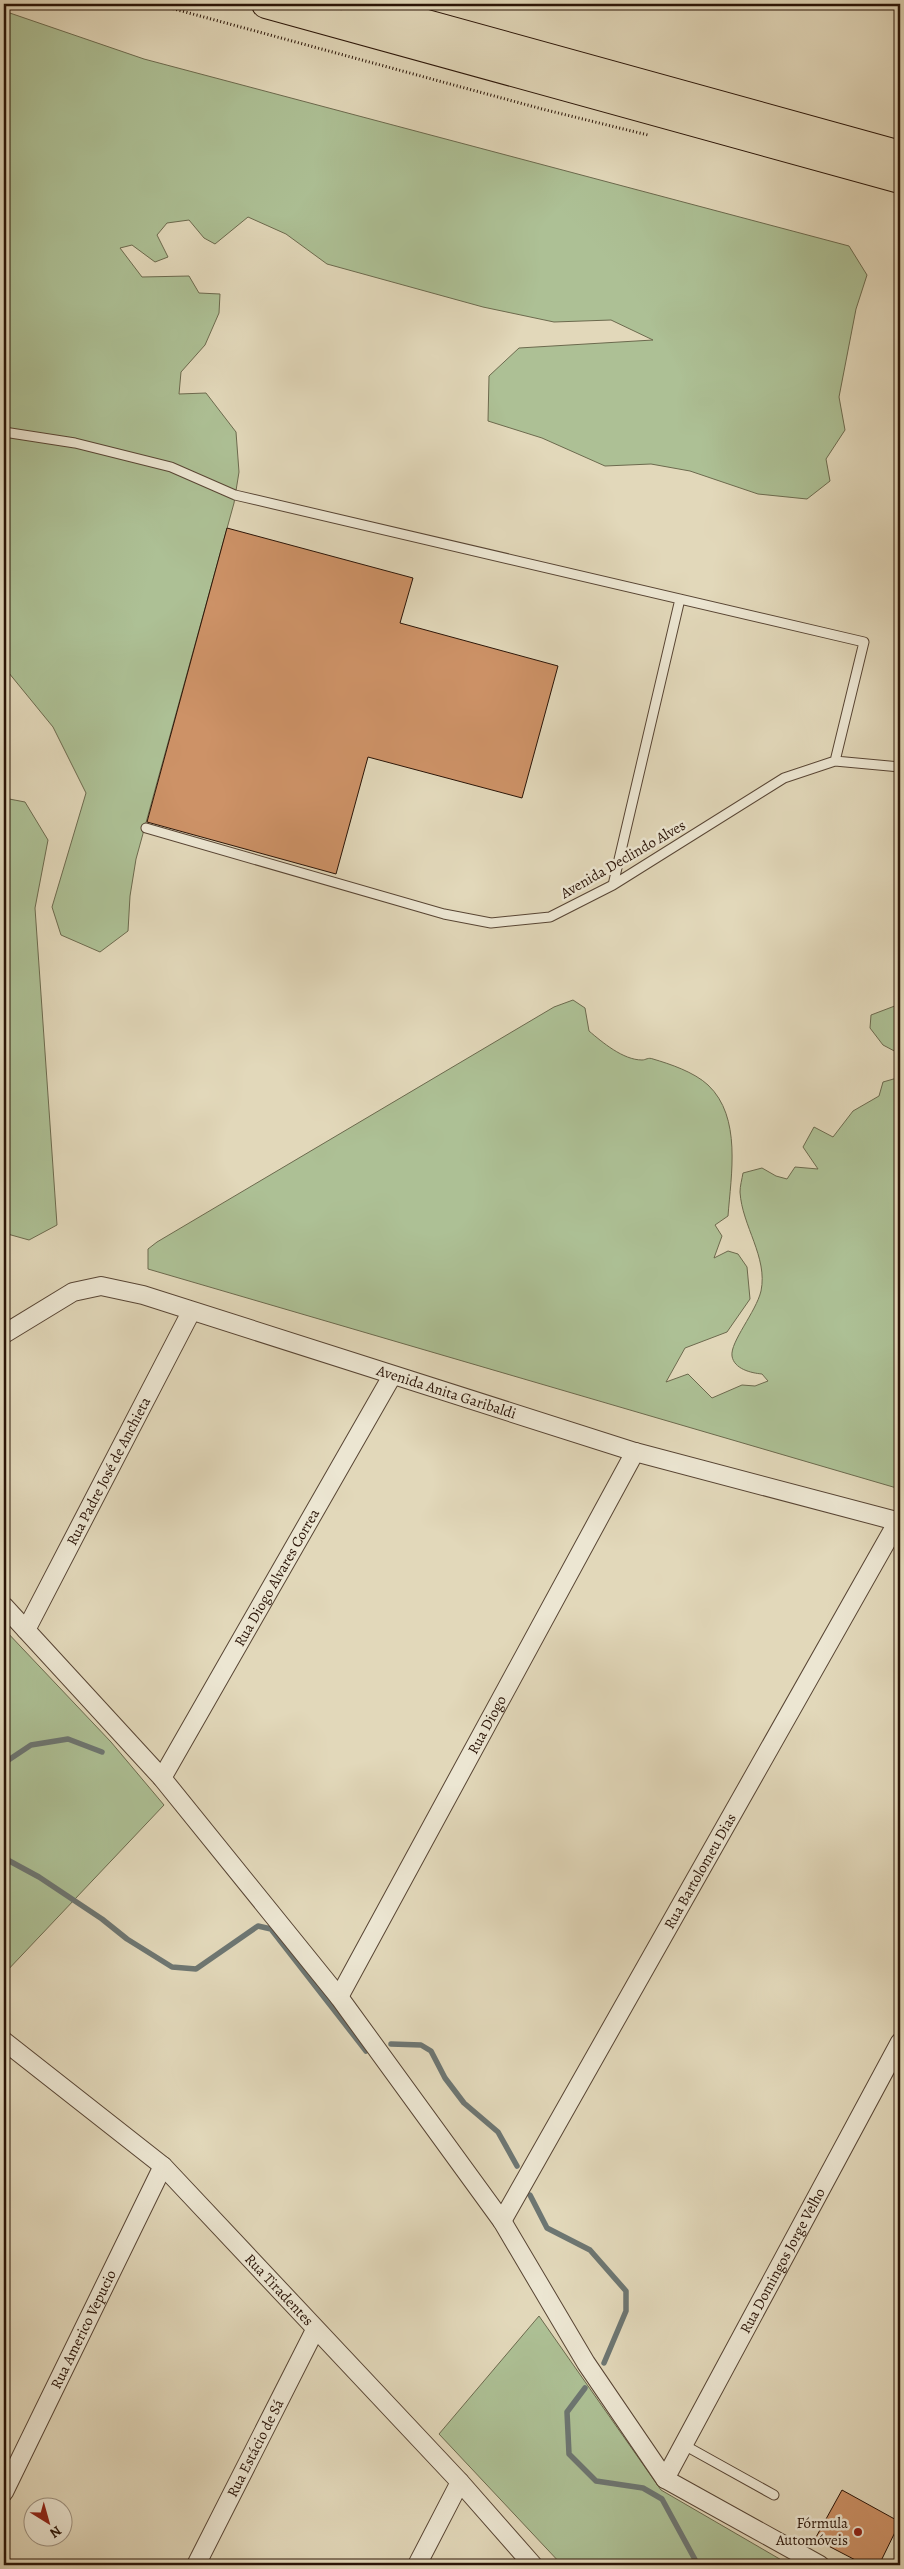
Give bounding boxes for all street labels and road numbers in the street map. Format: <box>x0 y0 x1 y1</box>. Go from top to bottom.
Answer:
street label: Avenida Declindo Alves <box>556 815 689 904</box>
street label: Avenida Anita Garibaldi <box>373 1360 519 1424</box>
street label: Rua Padre José de Anchieta <box>62 1393 155 1549</box>
street label: Rua Diogo Alvares Correa <box>229 1505 324 1650</box>
street label: Rua Diogo <box>463 1692 511 1758</box>
street label: Rua Bartolomeu Dias <box>659 1809 741 1933</box>
street label: Rua Domingos Jorge Velho <box>735 2184 830 2337</box>
street label: Rua Tiradentes <box>240 2249 318 2330</box>
street label: Rua Americo Vepucio <box>46 2267 121 2392</box>
street label: Rua Estácio de Sá <box>222 2396 288 2500</box>

